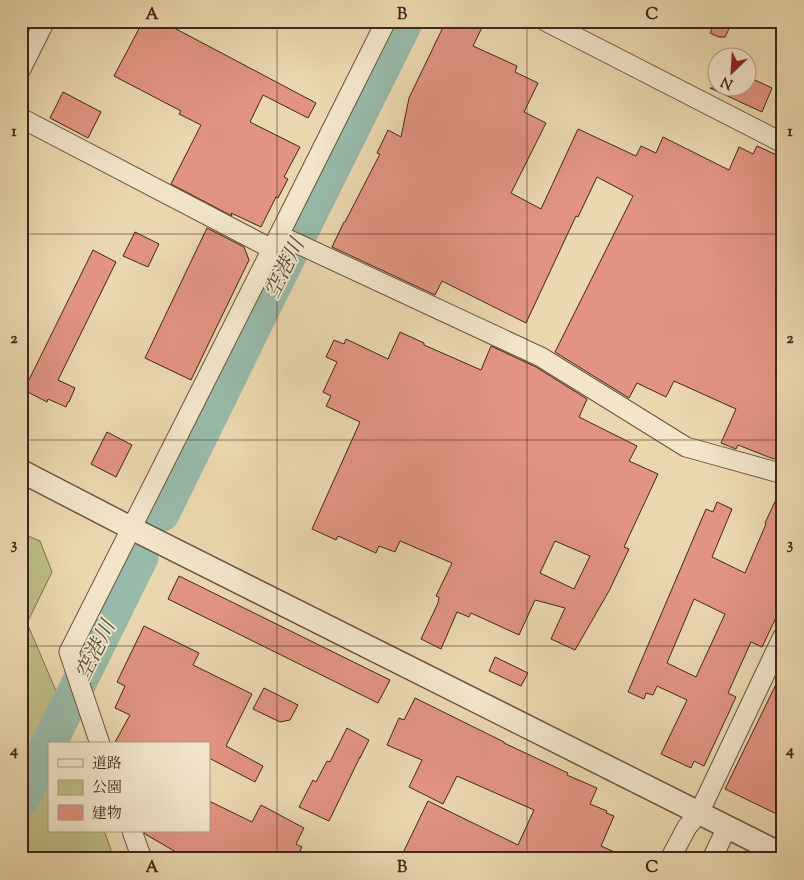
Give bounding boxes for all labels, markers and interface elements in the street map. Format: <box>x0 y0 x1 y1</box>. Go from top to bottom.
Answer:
text: A <box>146 4 159 27</box>
text: B <box>397 4 407 27</box>
text: C <box>646 4 659 27</box>
north arrow <box>706 48 756 98</box>
text: N <box>718 71 737 93</box>
text: 1 <box>11 121 17 144</box>
text: 1 <box>787 121 793 144</box>
water label: 空港川 <box>259 232 314 304</box>
text: 2 <box>10 328 18 351</box>
text: 2 <box>786 328 794 351</box>
text: 3 <box>11 534 18 557</box>
text: 3 <box>787 534 794 557</box>
water label: 空港川 <box>70 614 125 686</box>
text: 4 <box>9 740 18 763</box>
text: 4 <box>785 740 794 763</box>
legend <box>48 742 210 832</box>
text: 道路 <box>92 754 122 775</box>
text: 公園 <box>92 778 122 799</box>
text: 建物 <box>92 804 122 825</box>
text: A <box>146 857 159 880</box>
text: B <box>397 857 407 880</box>
text: C <box>646 857 659 880</box>

